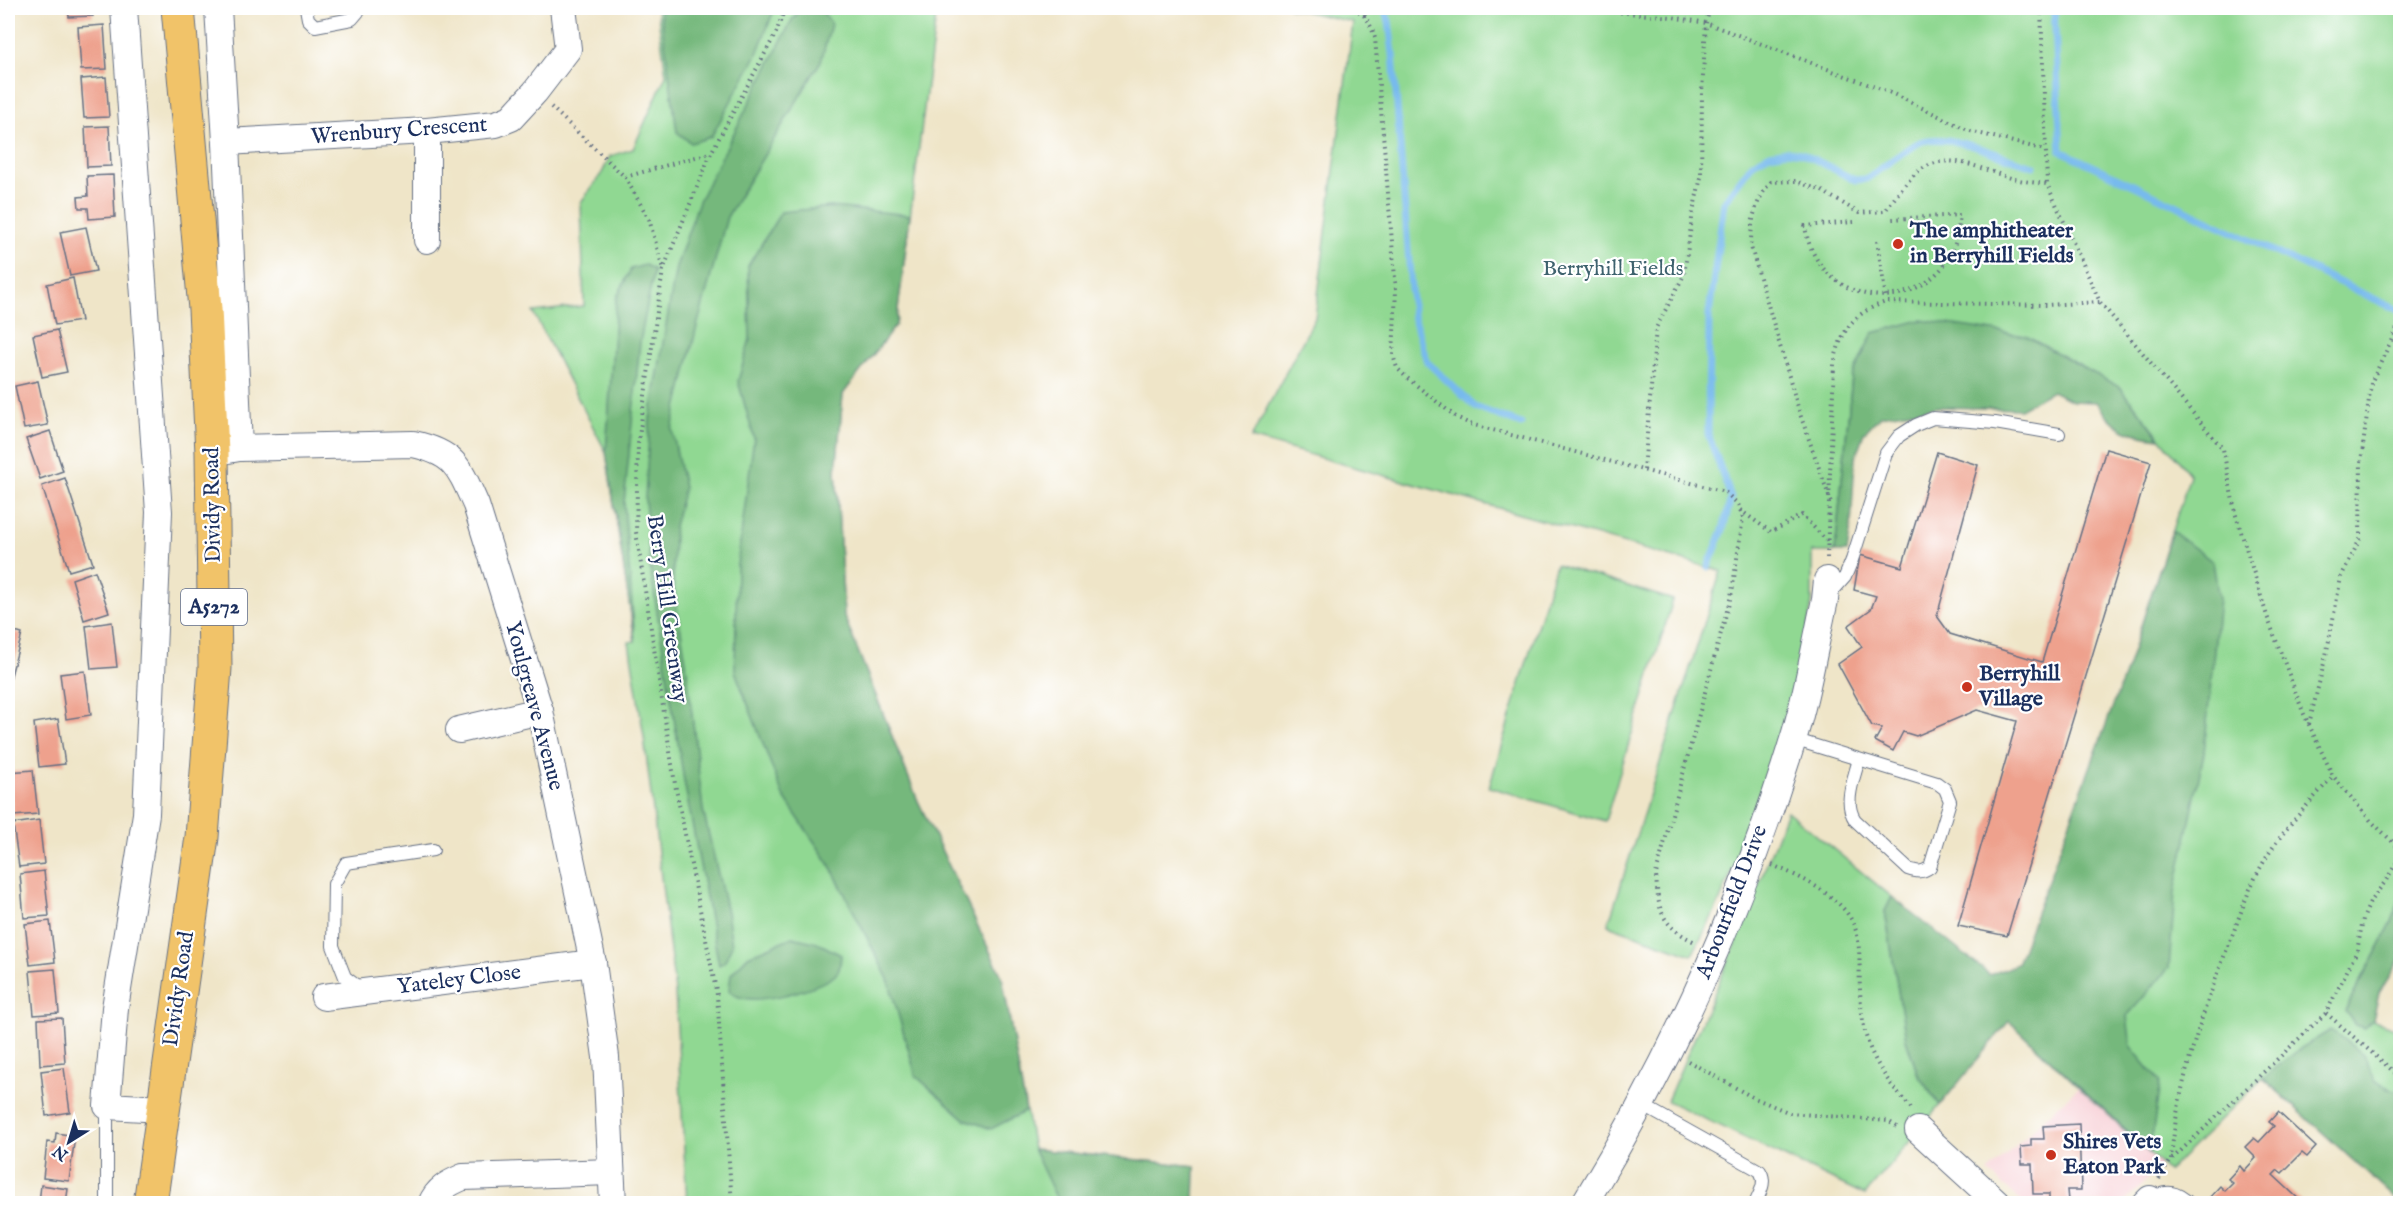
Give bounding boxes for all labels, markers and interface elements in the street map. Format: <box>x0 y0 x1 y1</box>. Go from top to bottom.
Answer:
street label: Wrenbury Crescent <box>310 111 489 151</box>
place label: The amphitheater in Berryhill Fields <box>1909 217 2074 270</box>
marker: The amphitheater in Berryhill Fields <box>1891 237 1905 251</box>
park label: Berryhill Fields <box>1542 255 1684 283</box>
street label: Dividy Road <box>198 447 228 563</box>
street label: Berry Hill Greenway <box>640 513 694 705</box>
road number: A5272 <box>181 589 247 625</box>
street label: Youlgreave Avenue <box>498 618 570 794</box>
place label: Berryhill Village <box>1978 660 2061 713</box>
marker: Berryhill Village <box>1960 680 1974 694</box>
street label: Arbourfield Drive <box>1689 821 1774 984</box>
street label: Dividy Road <box>157 929 201 1048</box>
street label: Yateley Close <box>396 959 522 1001</box>
north arrow <box>39 1112 99 1172</box>
place label: Shires Vets Eaton Park <box>2063 1128 2167 1181</box>
text: N <box>50 1140 74 1165</box>
marker: Shires Vets Eaton Park <box>2044 1148 2058 1162</box>

